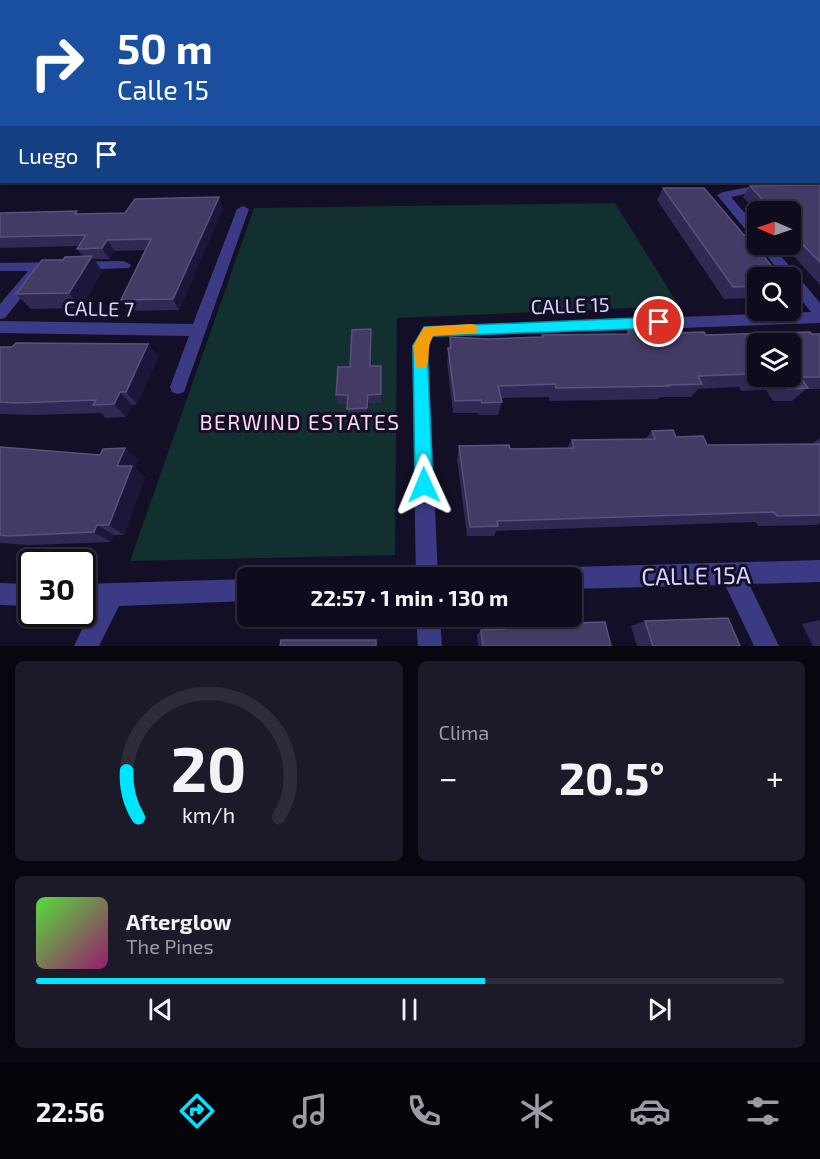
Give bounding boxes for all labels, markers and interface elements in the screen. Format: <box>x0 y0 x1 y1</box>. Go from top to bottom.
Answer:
text: 50 m <box>117 22 213 72</box>
icon: right <box>18 24 96 102</box>
text: Calle 15 <box>117 73 209 105</box>
icon: arrive <box>90 138 123 171</box>
text: Luego <box>18 142 78 168</box>
north arrow <box>747 201 801 255</box>
map controls <box>747 201 801 387</box>
button: search <box>747 267 801 321</box>
street label: CALLE 15 <box>530 292 610 318</box>
street label: CALLE 7 <box>64 295 134 321</box>
pin <box>633 296 684 347</box>
icon: arrive <box>642 305 675 338</box>
button: layers <box>747 333 801 387</box>
district label: BERWIND ESTATES <box>199 409 401 434</box>
position arrow <box>392 453 456 517</box>
speed limit sign: 30 <box>18 549 96 627</box>
street label: CALLE 15A <box>641 560 751 590</box>
text: 22:57 · 1 min · 130 m <box>311 584 508 610</box>
text: Clima <box>439 720 489 744</box>
text: 20 <box>171 730 247 805</box>
text: 20.5° <box>559 750 665 804</box>
text: − <box>439 757 458 797</box>
text: + <box>766 757 784 797</box>
text: km/h <box>182 802 235 827</box>
text: Afterglow <box>126 908 231 934</box>
text: The Pines <box>126 934 214 958</box>
icon: previous <box>144 993 177 1026</box>
icon: pause <box>393 993 426 1026</box>
icon: next <box>643 993 676 1026</box>
icon: directions <box>176 1090 218 1132</box>
icon: music <box>289 1090 331 1132</box>
icon: phone <box>403 1090 445 1132</box>
icon: climate <box>516 1090 558 1132</box>
icon: car <box>629 1090 671 1132</box>
icon: filters <box>742 1090 784 1132</box>
text: 22:56 <box>36 1095 105 1127</box>

